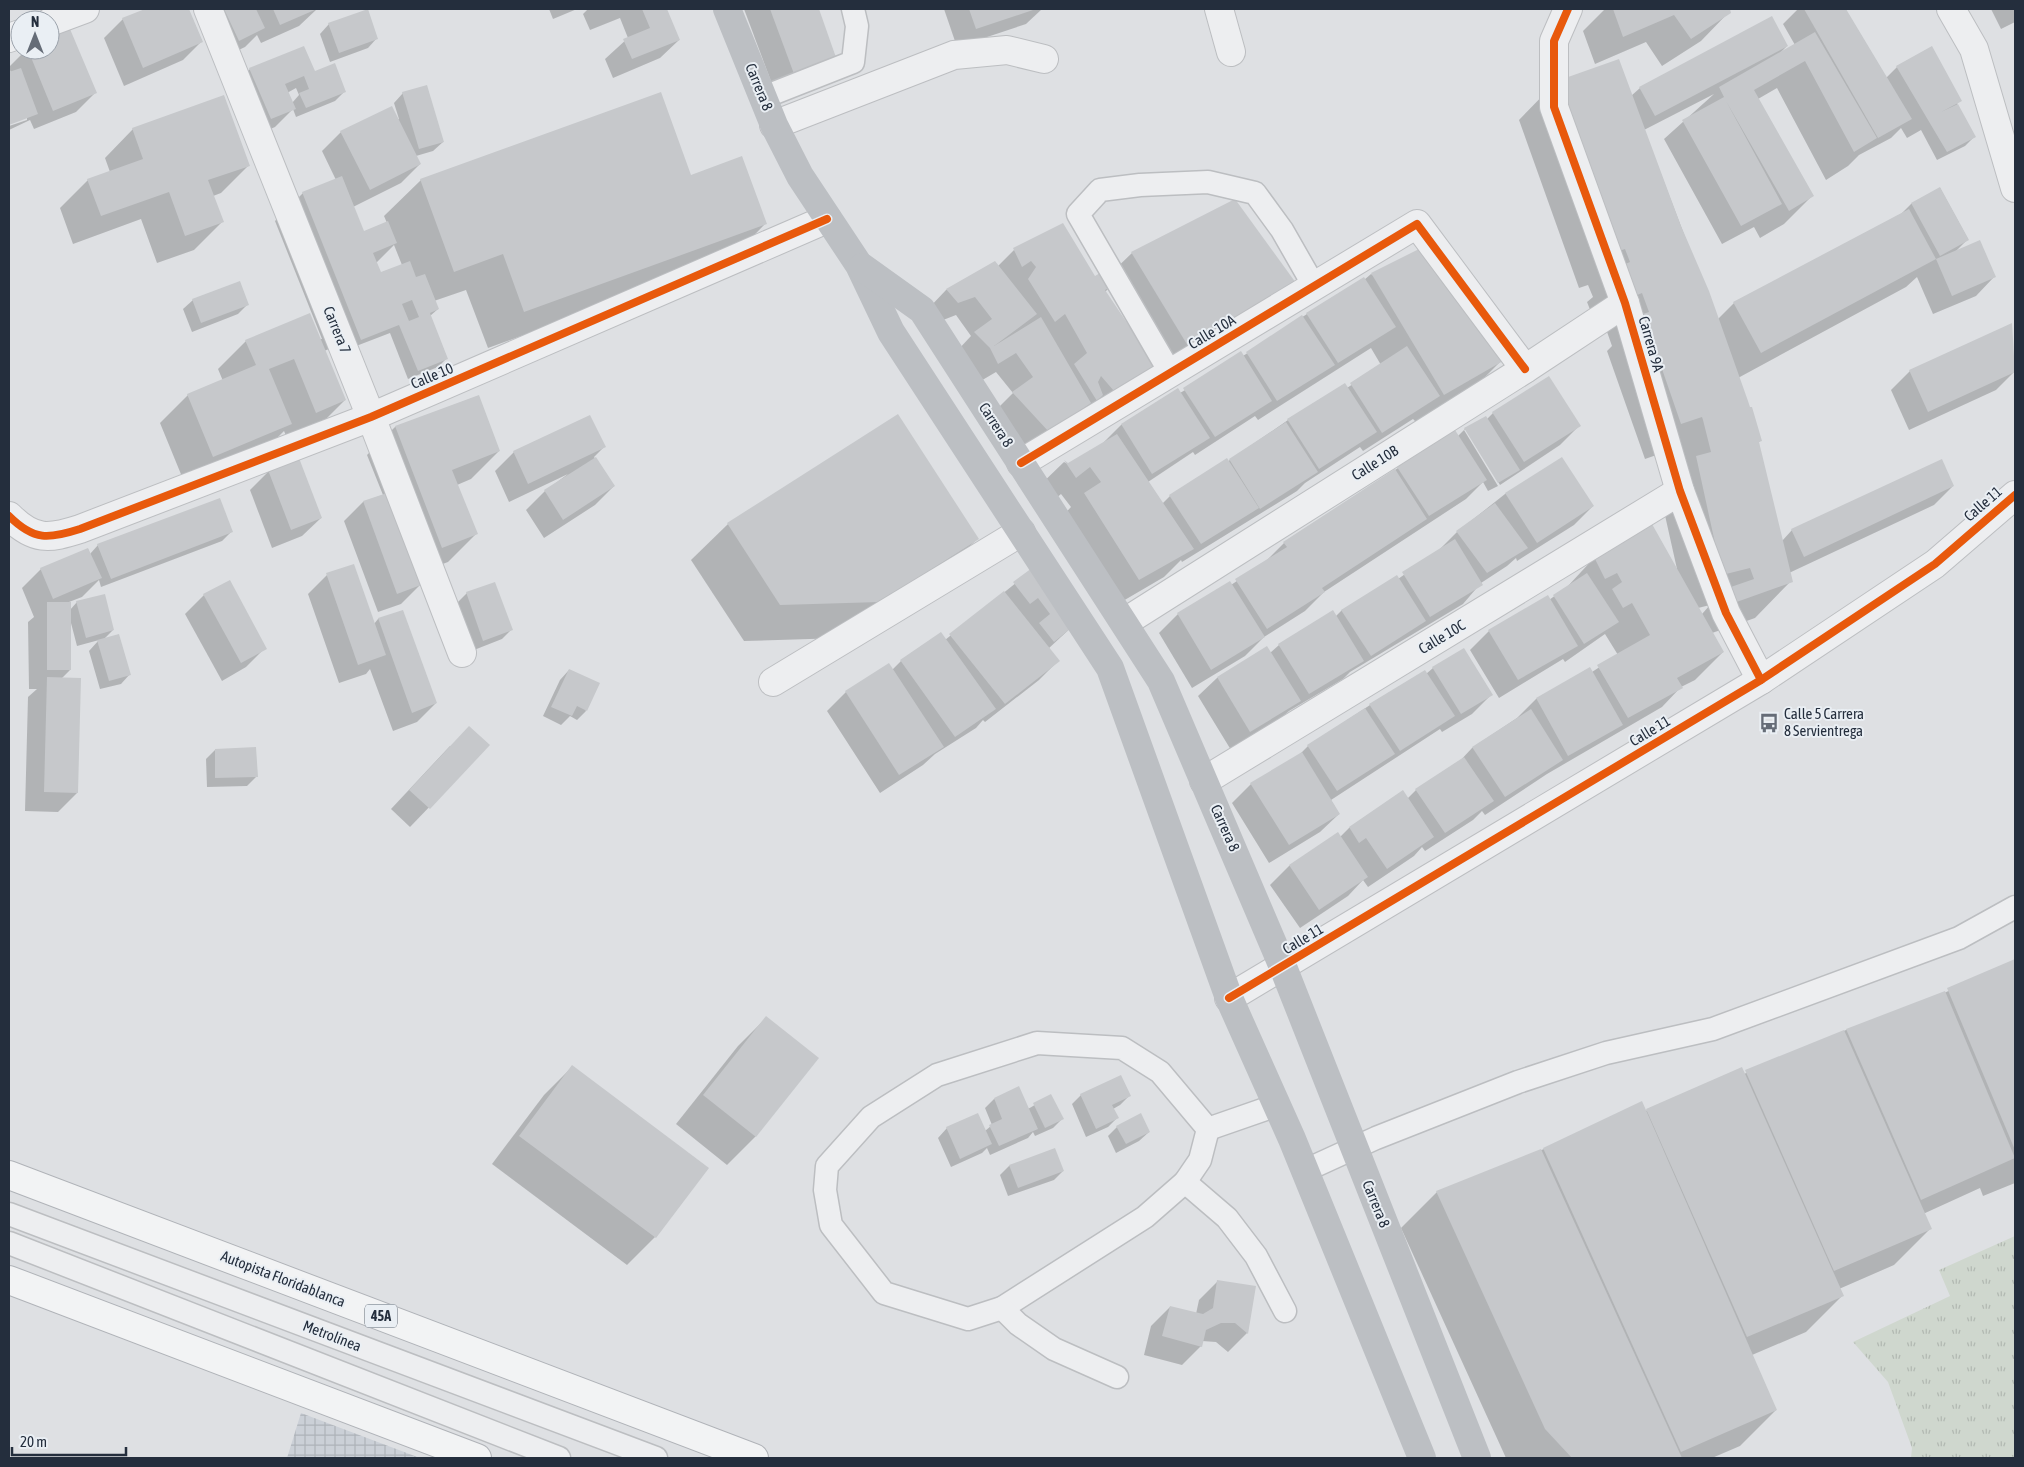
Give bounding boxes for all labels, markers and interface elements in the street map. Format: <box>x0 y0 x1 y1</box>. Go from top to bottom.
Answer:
north arrow <box>10 10 60 60</box>
text: N <box>31 14 39 30</box>
street label: Carrera 8 <box>742 61 777 113</box>
street label: Carrera 7 <box>320 304 355 356</box>
street label: Calle 10A <box>1185 311 1239 352</box>
street label: Carrera 9A <box>1635 314 1668 374</box>
street label: Calle 10 <box>408 359 456 392</box>
street label: Carrera 8 <box>976 399 1017 450</box>
street label: Calle 10B <box>1348 442 1401 483</box>
street label: Calle 11 <box>1960 483 2005 525</box>
street label: Calle 10C <box>1415 616 1468 657</box>
place label: Calle 5 Carrera 8 Servientrega <box>1784 705 1864 739</box>
street label: Calle 11 <box>1626 712 1673 749</box>
bus stop icon: Calle 5 Carrera 8 Servientrega <box>1758 712 1780 734</box>
street label: Carrera 8 <box>1208 802 1243 854</box>
street label: Calle 11 <box>1279 920 1326 957</box>
street label: Carrera 8 <box>1359 1178 1394 1230</box>
street label: Autopista Floridablanca <box>219 1247 348 1310</box>
road number: 45A <box>365 1304 397 1328</box>
street label: Metrolínea <box>301 1317 364 1354</box>
scale bar <box>12 1424 126 1456</box>
text: 20 m <box>20 1433 47 1450</box>

